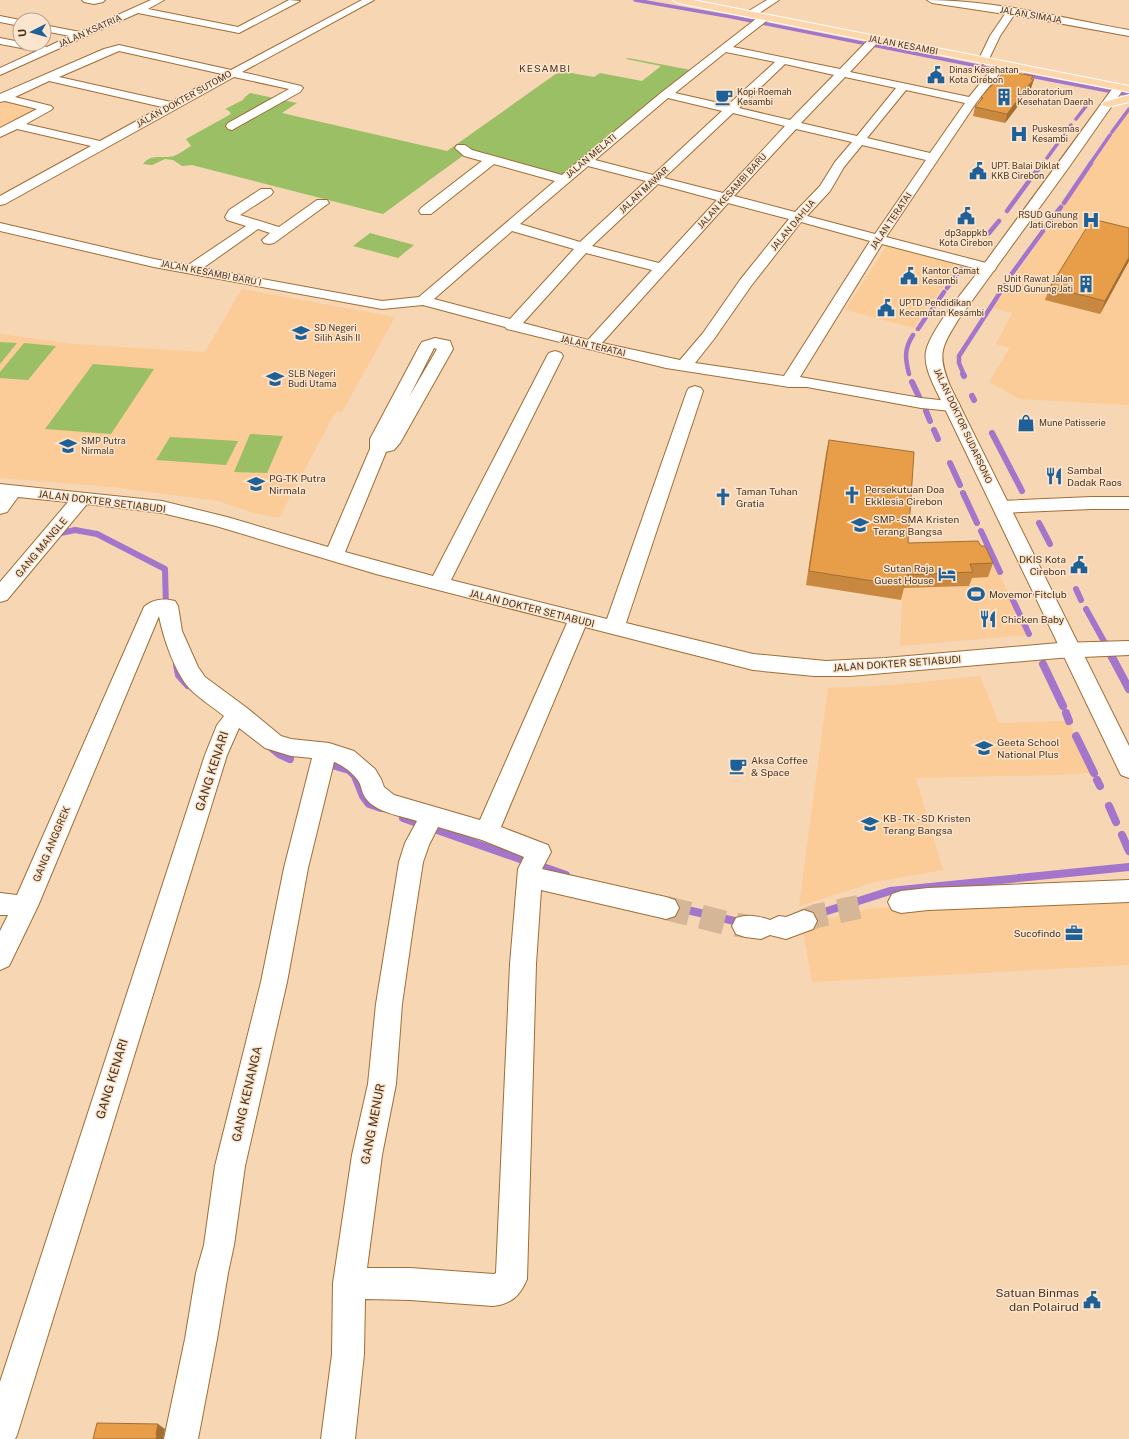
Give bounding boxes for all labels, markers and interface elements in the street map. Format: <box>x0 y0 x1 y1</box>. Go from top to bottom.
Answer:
street label: JALAN SIMAJA <box>999 4 1064 25</box>
street label: JALAN KSATRIA <box>57 11 124 49</box>
north arrow <box>12 12 52 52</box>
text: U <box>16 28 28 38</box>
street label: JALAN KESAMBI <box>867 32 939 57</box>
district label: KESAMBI <box>519 62 571 74</box>
place label: Dinas Kesehatan Kota Cirebon <box>949 64 1019 85</box>
public building icon: Dinas Kesehatan Kota Cirebon <box>926 65 946 85</box>
street label: JALAN DOKTER SUTOMO <box>134 68 234 129</box>
place label: Kopi Roemah Kesambi <box>737 86 792 107</box>
place label: Laboratorium Kesehatan Daerah <box>1017 86 1093 107</box>
cafe icon: Kopi Roemah Kesambi <box>714 87 734 107</box>
building icon: Laboratorium Kesehatan Daerah <box>994 87 1014 107</box>
place label: Puskesmas Kesambi <box>1032 123 1080 144</box>
hospital icon: Puskesmas Kesambi <box>1009 124 1029 144</box>
street label: JALAN MELATI <box>563 131 618 180</box>
street label: JALAN KESAMBI BARU <box>695 151 768 231</box>
place label: UPT. Balai Diklat KKB Cirebon <box>991 160 1060 181</box>
public building icon: UPT. Balai Diklat KKB Cirebon <box>968 161 988 181</box>
street label: JALAN MAWAR <box>617 164 671 215</box>
street label: JALAN TERATAI <box>867 190 914 251</box>
street label: JALAN DAHLIA <box>768 196 818 253</box>
public building icon: dp3appkb Kota Cirebon <box>956 206 976 226</box>
place label: RSUD Gunung Jati Cirebon <box>1018 209 1078 230</box>
hospital icon: RSUD Gunung Jati Cirebon <box>1081 210 1101 230</box>
place label: dp3appkb Kota Cirebon <box>939 227 993 248</box>
street label: JALAN KESAMBI BARU I <box>160 257 262 288</box>
place label: Kantor Camat Kesambi <box>922 265 980 286</box>
public building icon: Kantor Camat Kesambi <box>899 266 919 286</box>
place label: Unit Rawat Jalan RSUD Gunung Jati <box>997 273 1073 294</box>
building icon: Unit Rawat Jalan RSUD Gunung Jati <box>1076 274 1096 294</box>
place label: UPTD Pendidikan Kecamatan Kesambi <box>899 297 984 318</box>
public building icon: UPTD Pendidikan Kecamatan Kesambi <box>876 298 896 318</box>
place label: SD Negeri Silih Asih II <box>314 322 360 343</box>
school or university icon: SD Negeri Silih Asih II <box>291 323 311 343</box>
street label: JALAN TERATAI <box>560 333 627 358</box>
street label: JALAN DOKTOR SUDARSONO <box>932 366 995 486</box>
place label: SLB Negeri Budi Utama <box>288 368 337 389</box>
school or university icon: SLB Negeri Budi Utama <box>265 369 285 389</box>
shop icon: Mune Patisserie <box>1016 413 1036 433</box>
place label: Mune Patisserie <box>1039 417 1106 428</box>
place label: SMP Putra Nirmala <box>81 435 126 456</box>
school or university icon: SMP Putra Nirmala <box>58 436 78 456</box>
place label: Sambal Dadak Raos <box>1067 464 1122 488</box>
restaurant icon: Sambal Dadak Raos <box>1044 466 1064 486</box>
place label: PG-TK Putra Nirmala <box>269 472 326 496</box>
school or university icon: PG-TK Putra Nirmala <box>246 474 266 494</box>
place label: Persekutuan Doa Ekklesia Cirebon <box>865 483 944 507</box>
place label: Taman Tuhan Gratia <box>736 485 798 509</box>
church icon: Persekutuan Doa Ekklesia Cirebon <box>842 485 862 505</box>
street label: JALAN DOKTER SETIABUDI <box>37 487 167 515</box>
church icon: Taman Tuhan Gratia <box>713 487 733 507</box>
place label: SMP - SMA Kristen Terang Bangsa <box>873 513 959 537</box>
street label: GANG MANGLE <box>12 515 70 579</box>
school or university icon: SMP - SMA Kristen Terang Bangsa <box>850 515 870 535</box>
place label: DKIS Kota Cirebon <box>1019 553 1066 577</box>
public building icon: DKIS Kota Cirebon <box>1069 555 1089 575</box>
place label: Sutan Raja Guest House <box>874 562 934 586</box>
hotel icon: Sutan Raja Guest House <box>937 564 957 584</box>
sports icon: Movemor Fitclub <box>966 584 986 604</box>
street label: JALAN DOKTER SETIABUDI <box>468 587 596 629</box>
place label: Movemor Fitclub <box>989 588 1067 600</box>
restaurant icon: Chicken Baby <box>978 609 998 629</box>
place label: Chicken Baby <box>1001 613 1065 625</box>
street label: JALAN DOKTER SETIABUDI <box>832 653 962 673</box>
street label: GANG KENARI <box>193 729 231 813</box>
place label: Geeta School National Plus <box>997 736 1059 760</box>
school or university icon: Geeta School National Plus <box>974 738 994 758</box>
place label: Aksa Coffee & Space <box>751 754 808 778</box>
cafe icon: Aksa Coffee & Space <box>728 756 748 776</box>
street label: GANG ANGGREK <box>30 804 72 884</box>
place label: KB - TK - SD Kristen Terang Bangsa <box>883 812 971 836</box>
school or university icon: KB - TK - SD Kristen Terang Bangsa <box>860 814 880 834</box>
office icon: Sucofindo <box>1064 923 1084 943</box>
place label: Sucofindo <box>1014 927 1061 939</box>
street label: GANG KENARI <box>93 1037 131 1121</box>
street label: GANG KENANGA <box>229 1044 265 1143</box>
street label: GANG MENUR <box>358 1083 388 1165</box>
place label: Satuan Binmas dan Polairud <box>996 1286 1079 1314</box>
public building icon: Satuan Binmas dan Polairud <box>1082 1290 1102 1310</box>

